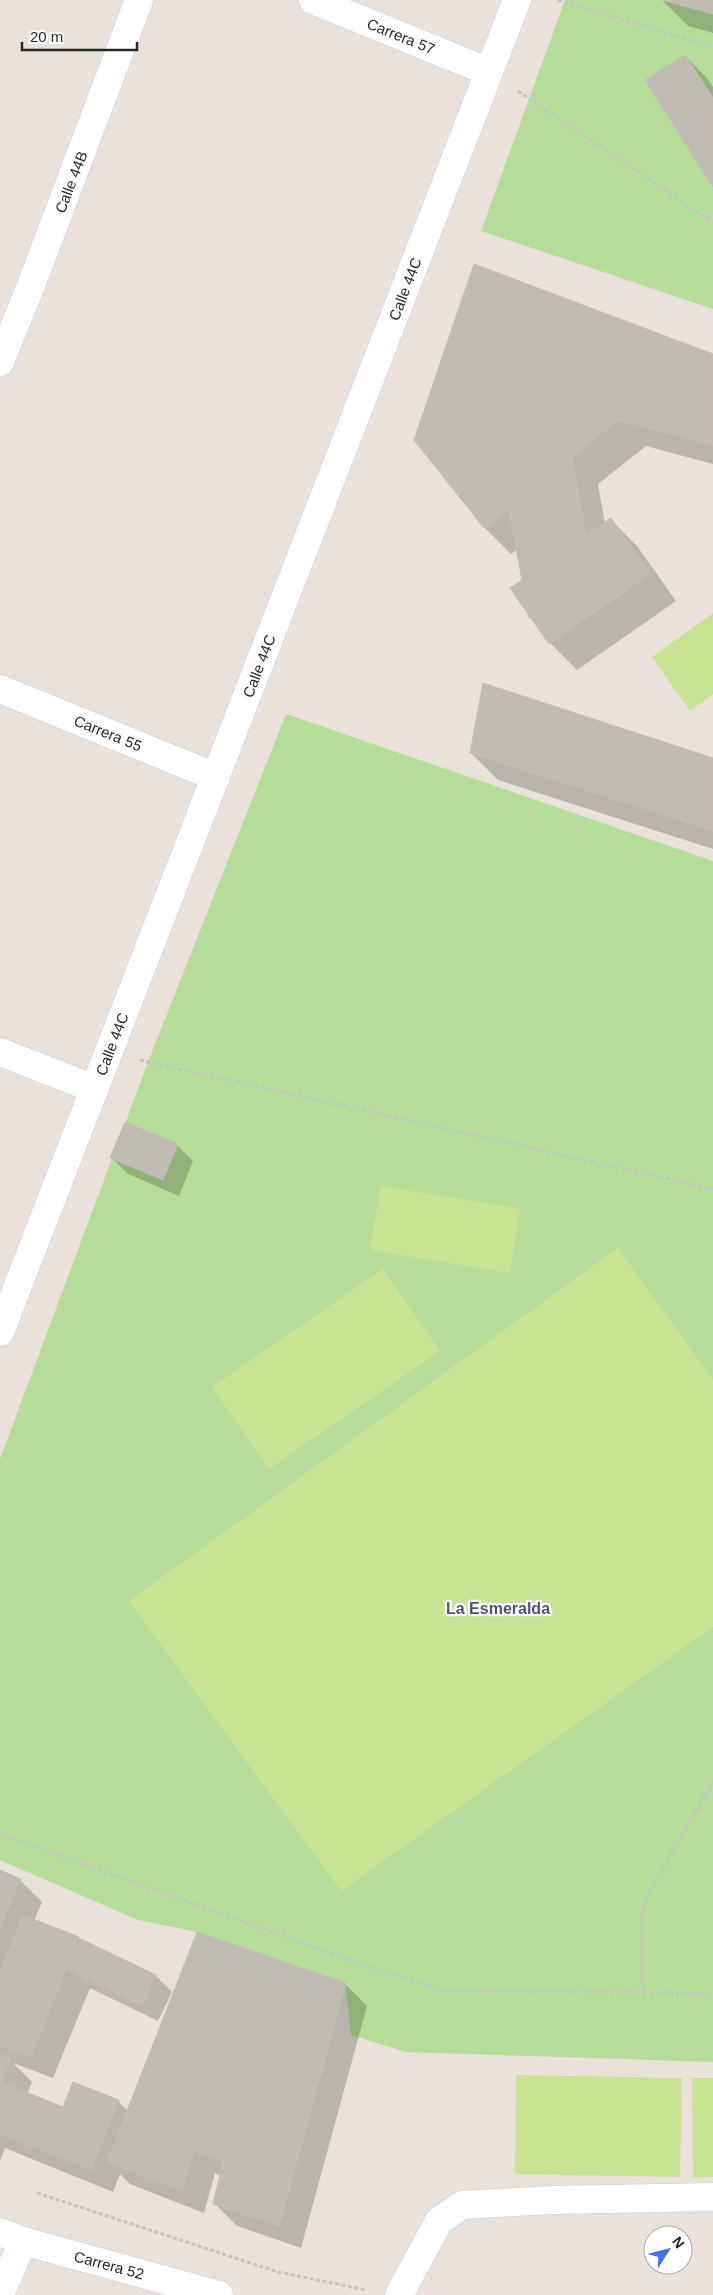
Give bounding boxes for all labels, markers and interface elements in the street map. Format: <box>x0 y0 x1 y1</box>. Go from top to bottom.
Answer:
street label: Carrera 57 <box>365 15 437 57</box>
scale bar <box>22 20 138 52</box>
text: 20 m <box>30 28 63 45</box>
street label: Calle 44B <box>51 149 91 215</box>
street label: Calle 44C <box>385 255 425 323</box>
street label: Calle 44C <box>239 632 279 700</box>
street label: Carrera 55 <box>72 712 144 754</box>
street label: Calle 44C <box>92 1010 132 1078</box>
district label: La Esmeralda <box>446 1600 550 1617</box>
north arrow <box>643 2225 693 2275</box>
text: N <box>669 2234 688 2251</box>
street label: Carrera 52 <box>72 2248 146 2282</box>

